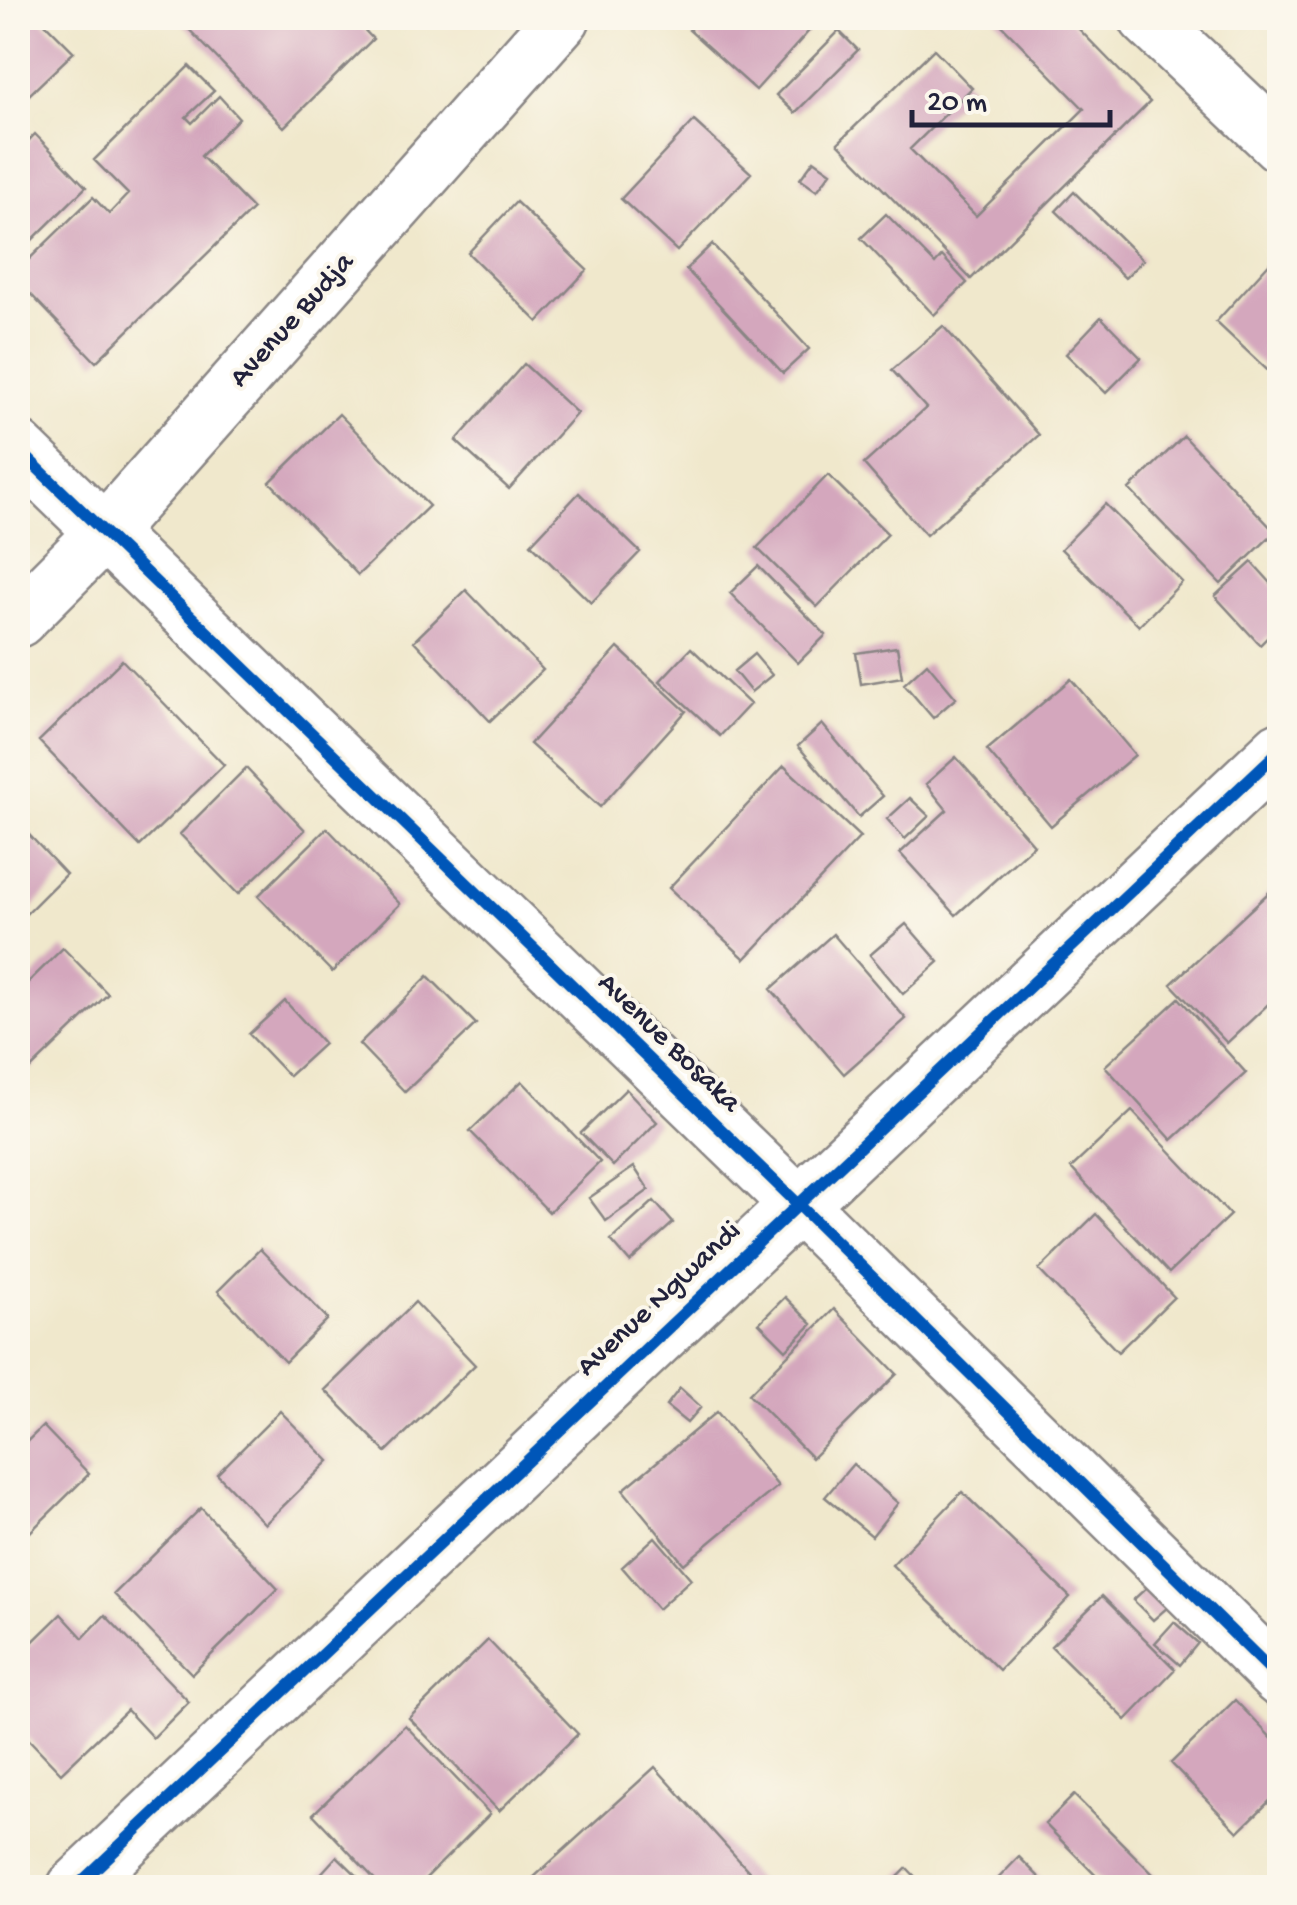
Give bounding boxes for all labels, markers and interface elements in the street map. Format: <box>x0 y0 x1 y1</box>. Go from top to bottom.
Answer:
scale bar <box>912 65 1110 127</box>
text: 20 m <box>927 87 987 122</box>
street label: Avenue Budja <box>223 245 364 396</box>
street label: Avenue Bosaka <box>589 967 748 1122</box>
street label: Avenue Ngwandi <box>570 1215 750 1385</box>

